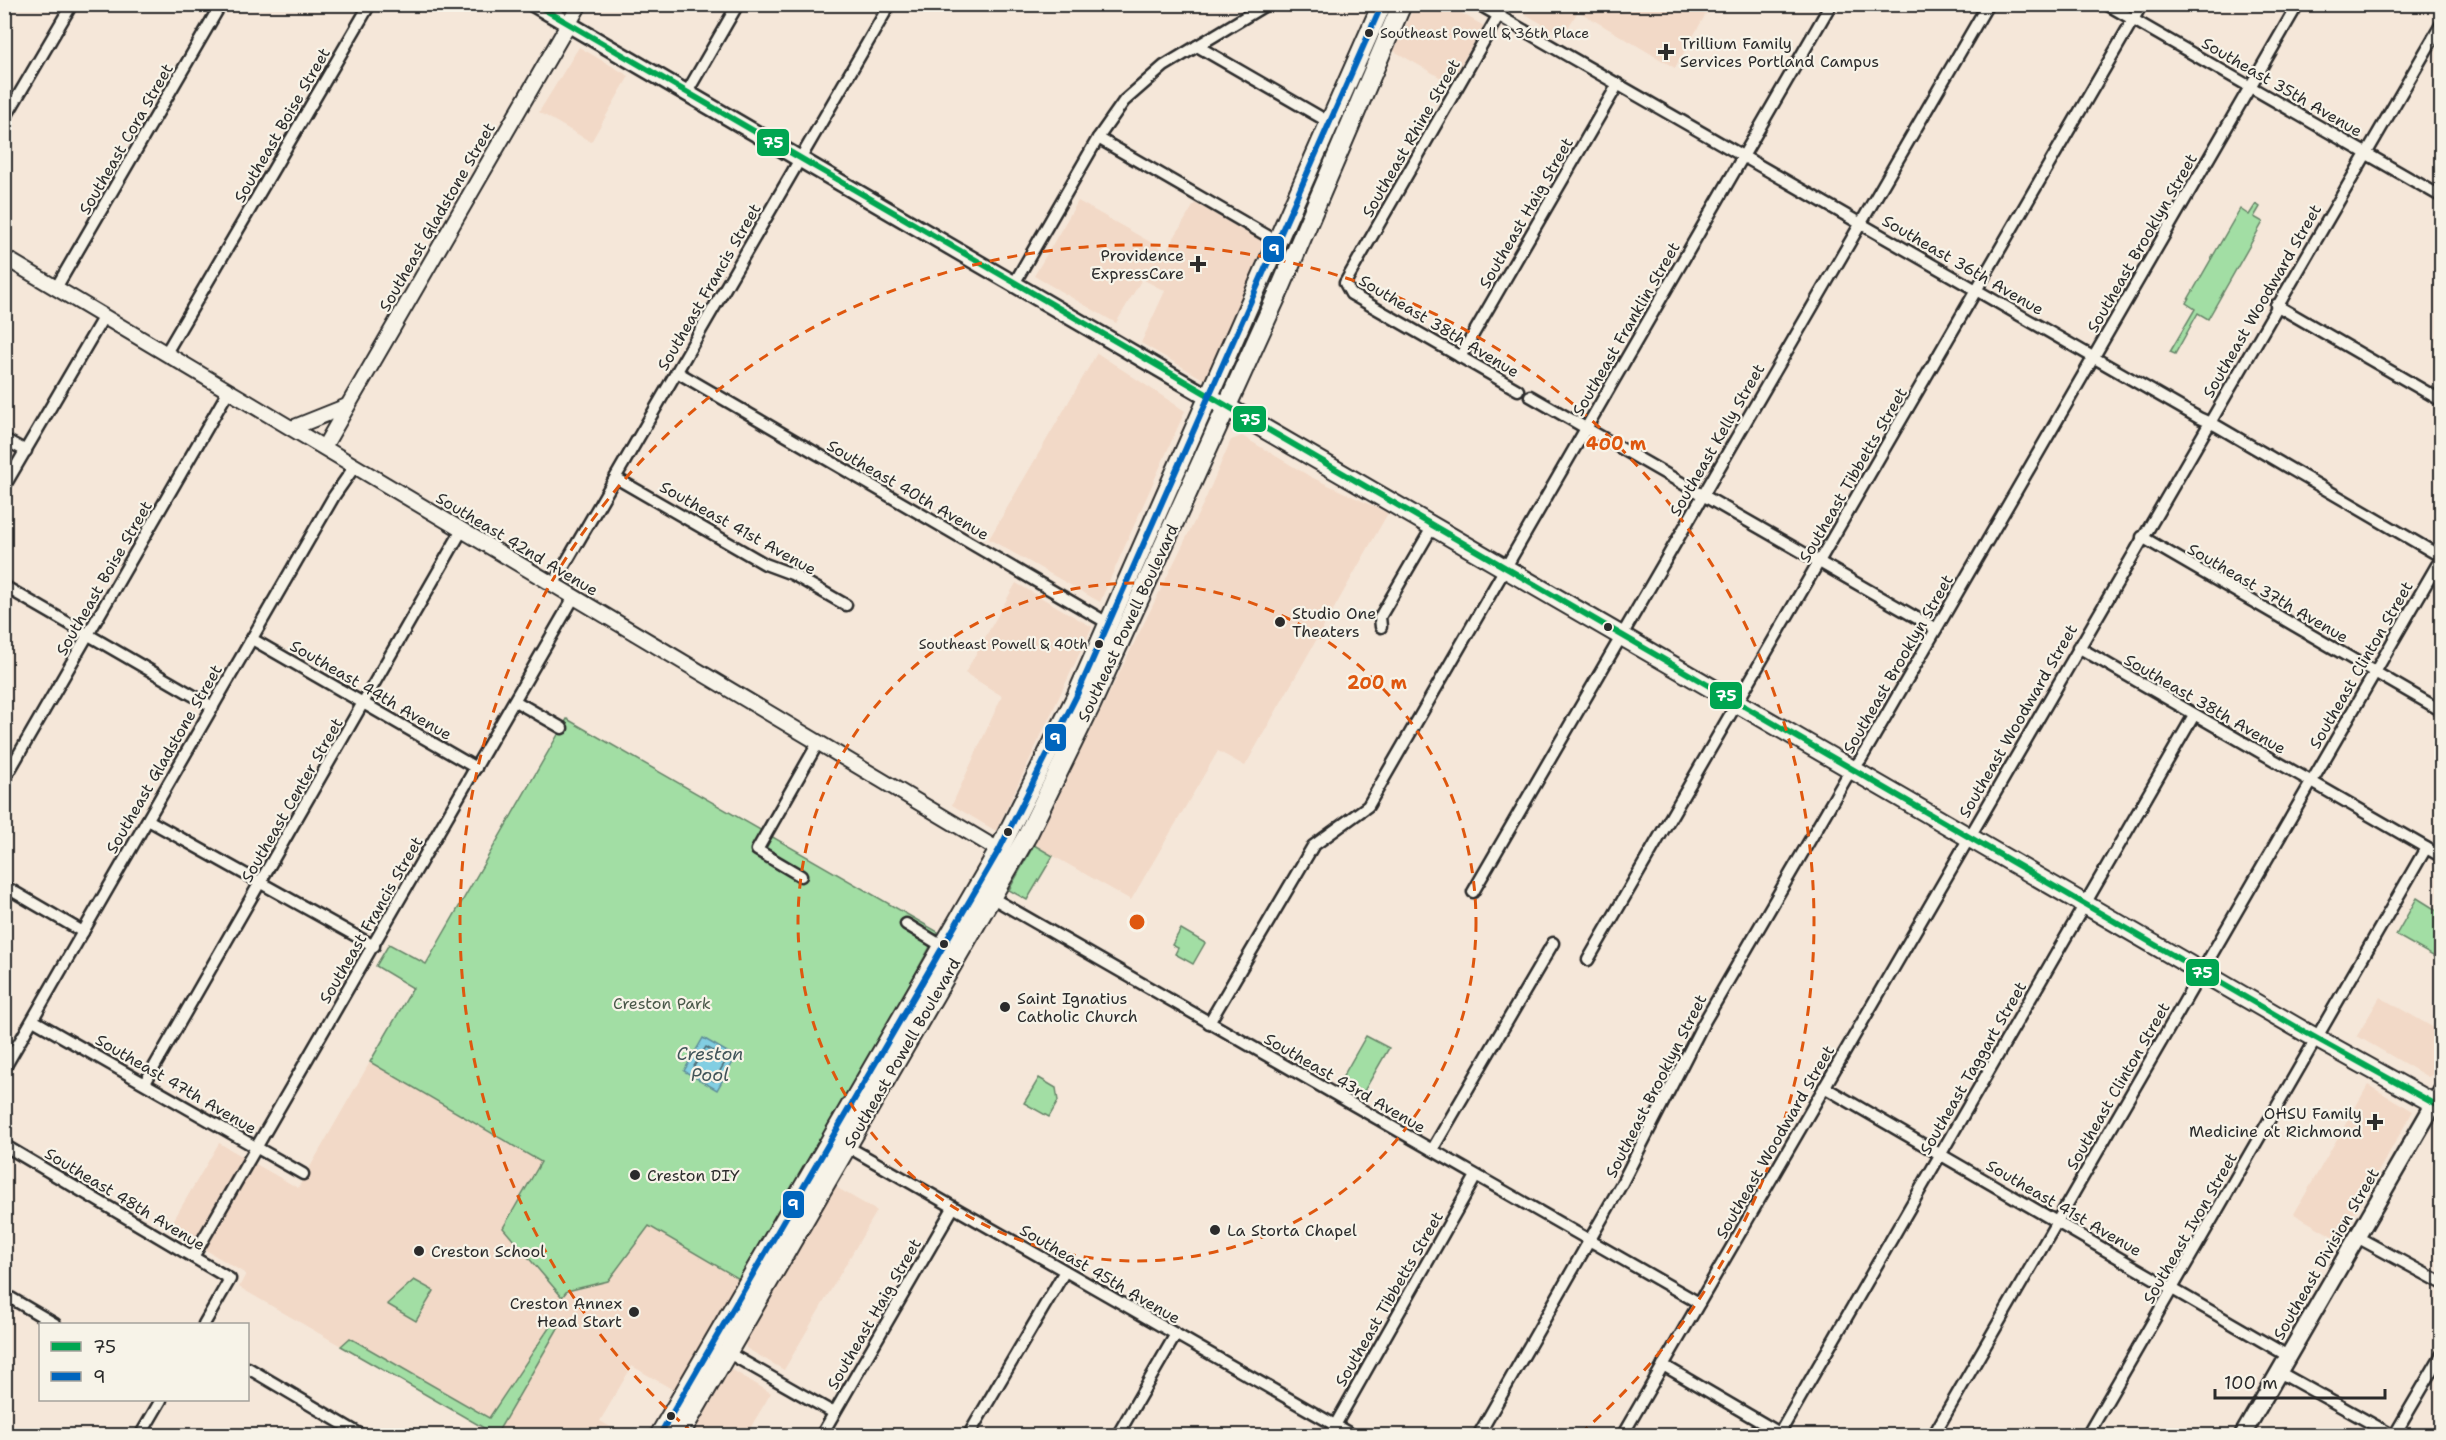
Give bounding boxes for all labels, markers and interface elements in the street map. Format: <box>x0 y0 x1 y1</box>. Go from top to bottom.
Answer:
place label: Southeast Powell & 36th Place <box>1380 24 1589 42</box>
marker: Southeast Powell & 36th Place <box>1363 27 1375 39</box>
street label: Southeast 35th Avenue <box>2198 32 2366 142</box>
place label: Trillium Family Services Portland Campus <box>1680 33 1879 72</box>
marker: Trillium Family Services Portland Campus <box>1657 43 1675 61</box>
street label: Southeast Boise Street <box>229 44 335 206</box>
street label: Southeast Rhine Street <box>1357 55 1465 221</box>
street label: Southeast Cora Street <box>74 60 178 218</box>
street label: Southeast Gladstone Street <box>374 119 500 315</box>
line badge: 75 <box>756 128 790 157</box>
text: 75 <box>763 132 783 153</box>
street label: Southeast Haig Street <box>1474 134 1578 292</box>
street label: Southeast Brooklyn Street <box>2082 150 2202 336</box>
street label: Southeast Francis Street <box>653 200 766 374</box>
street label: Southeast Woodward Street <box>2198 200 2326 402</box>
street label: Southeast 36th Avenue <box>1878 210 2048 320</box>
line badge: 9 <box>1262 235 1285 263</box>
street label: Southeast Franklin Street <box>1567 238 1685 420</box>
text: 9 <box>1268 239 1280 260</box>
place label: Providence ExpressCare <box>1091 245 1184 284</box>
marker: Providence ExpressCare <box>1189 255 1207 273</box>
street label: Southeast 38th Avenue <box>1355 270 1523 382</box>
street label: Southeast Kelly Street <box>1665 360 1769 520</box>
street label: Southeast Tibbetts Street <box>1794 384 1912 566</box>
line badge: 75 <box>1232 405 1267 433</box>
text: 75 <box>1240 409 1260 430</box>
text: 400 m <box>1586 432 1647 456</box>
street label: Southeast 40th Avenue <box>823 435 993 545</box>
street label: Southeast 41st Avenue <box>656 476 820 580</box>
street label: Southeast 42nd Avenue <box>432 487 602 601</box>
street label: Southeast Boise Street <box>51 497 157 659</box>
street label: Southeast Powell Boulevard <box>1073 521 1183 725</box>
street label: Southeast 37th Avenue <box>2184 538 2352 648</box>
street label: Southeast Brooklyn Street <box>1838 571 1958 757</box>
street label: Southeast Clinton Street <box>2304 578 2418 752</box>
place label: Studio One Theaters <box>1292 603 1376 642</box>
marker: Studio One Theaters <box>1273 615 1287 629</box>
street label: Southeast Woodward Street <box>1954 620 2082 822</box>
unlabelled marker <box>1602 621 1614 633</box>
street label: Southeast 44th Avenue <box>286 635 456 745</box>
place label: Southeast Powell & 40th <box>919 635 1088 653</box>
marker: Southeast Powell & 40th <box>1093 638 1105 650</box>
street label: Southeast 38th Avenue <box>2120 649 2290 759</box>
street label: Southeast Gladstone Street <box>101 661 227 857</box>
text: 200 m <box>1347 671 1408 695</box>
line badge: 75 <box>1709 681 1743 710</box>
text: 75 <box>1716 685 1736 706</box>
street label: Southeast Center Street <box>236 714 348 886</box>
line badge: 9 <box>1044 723 1067 752</box>
text: 9 <box>1049 728 1061 749</box>
unlabelled marker <box>1002 826 1014 838</box>
street label: Southeast Francis Street <box>315 833 428 1007</box>
centre of rings <box>1127 912 1147 932</box>
unlabelled marker <box>938 938 950 950</box>
street label: Southeast Powell Boulevard <box>839 954 965 1152</box>
line badge: 75 <box>2185 958 2220 987</box>
text: 75 <box>2192 962 2212 983</box>
street label: Southeast Taggart Street <box>1915 978 2031 1158</box>
place label: Saint Ignatius Catholic Church <box>1017 988 1138 1027</box>
street label: Southeast Brooklyn Street <box>1601 991 1711 1181</box>
park label: Creston Park <box>613 993 711 1014</box>
street label: Southeast Clinton Street <box>2061 999 2175 1173</box>
marker: Saint Ignatius Catholic Church <box>998 1000 1012 1014</box>
street label: Southeast 43rd Avenue <box>1261 1028 1429 1138</box>
street label: Southeast 47th Avenue <box>92 1029 260 1139</box>
street label: Southeast Woodward Street <box>1711 1041 1839 1243</box>
water label: Creston Pool <box>677 1042 743 1087</box>
place label: OHSU Family Medicine at Richmond <box>2189 1103 2362 1142</box>
marker: OHSU Family Medicine at Richmond <box>2366 1113 2384 1131</box>
street label: Southeast 48th Avenue <box>41 1143 209 1255</box>
street label: Southeast Ivon Street <box>2138 1149 2242 1307</box>
street label: Southeast 41st Avenue <box>1983 1155 2145 1261</box>
place label: Creston DIY <box>647 1165 740 1186</box>
street label: Southeast Division Street <box>2268 1165 2384 1343</box>
marker: Creston DIY <box>628 1168 642 1182</box>
line badge: 9 <box>782 1190 805 1219</box>
text: 9 <box>787 1194 799 1215</box>
street label: Southeast Tibbetts Street <box>1330 1208 1448 1390</box>
street label: Southeast 45th Avenue <box>1016 1219 1184 1329</box>
place label: La Storta Chapel <box>1227 1220 1357 1241</box>
marker: La Storta Chapel <box>1208 1223 1222 1237</box>
street label: Southeast Haig Street <box>822 1235 926 1393</box>
place label: Creston School <box>431 1241 545 1262</box>
marker: Creston School <box>412 1244 426 1258</box>
place label: Creston Annex Head Start <box>510 1293 622 1332</box>
marker: Creston Annex Head Start <box>627 1305 641 1319</box>
legend <box>39 1323 249 1401</box>
text: 75 <box>93 1335 116 1359</box>
scale bar <box>2215 1362 2384 1400</box>
text: 9 <box>93 1365 106 1389</box>
text: 100 m <box>2224 1371 2278 1395</box>
unlabelled marker <box>665 1410 677 1422</box>

